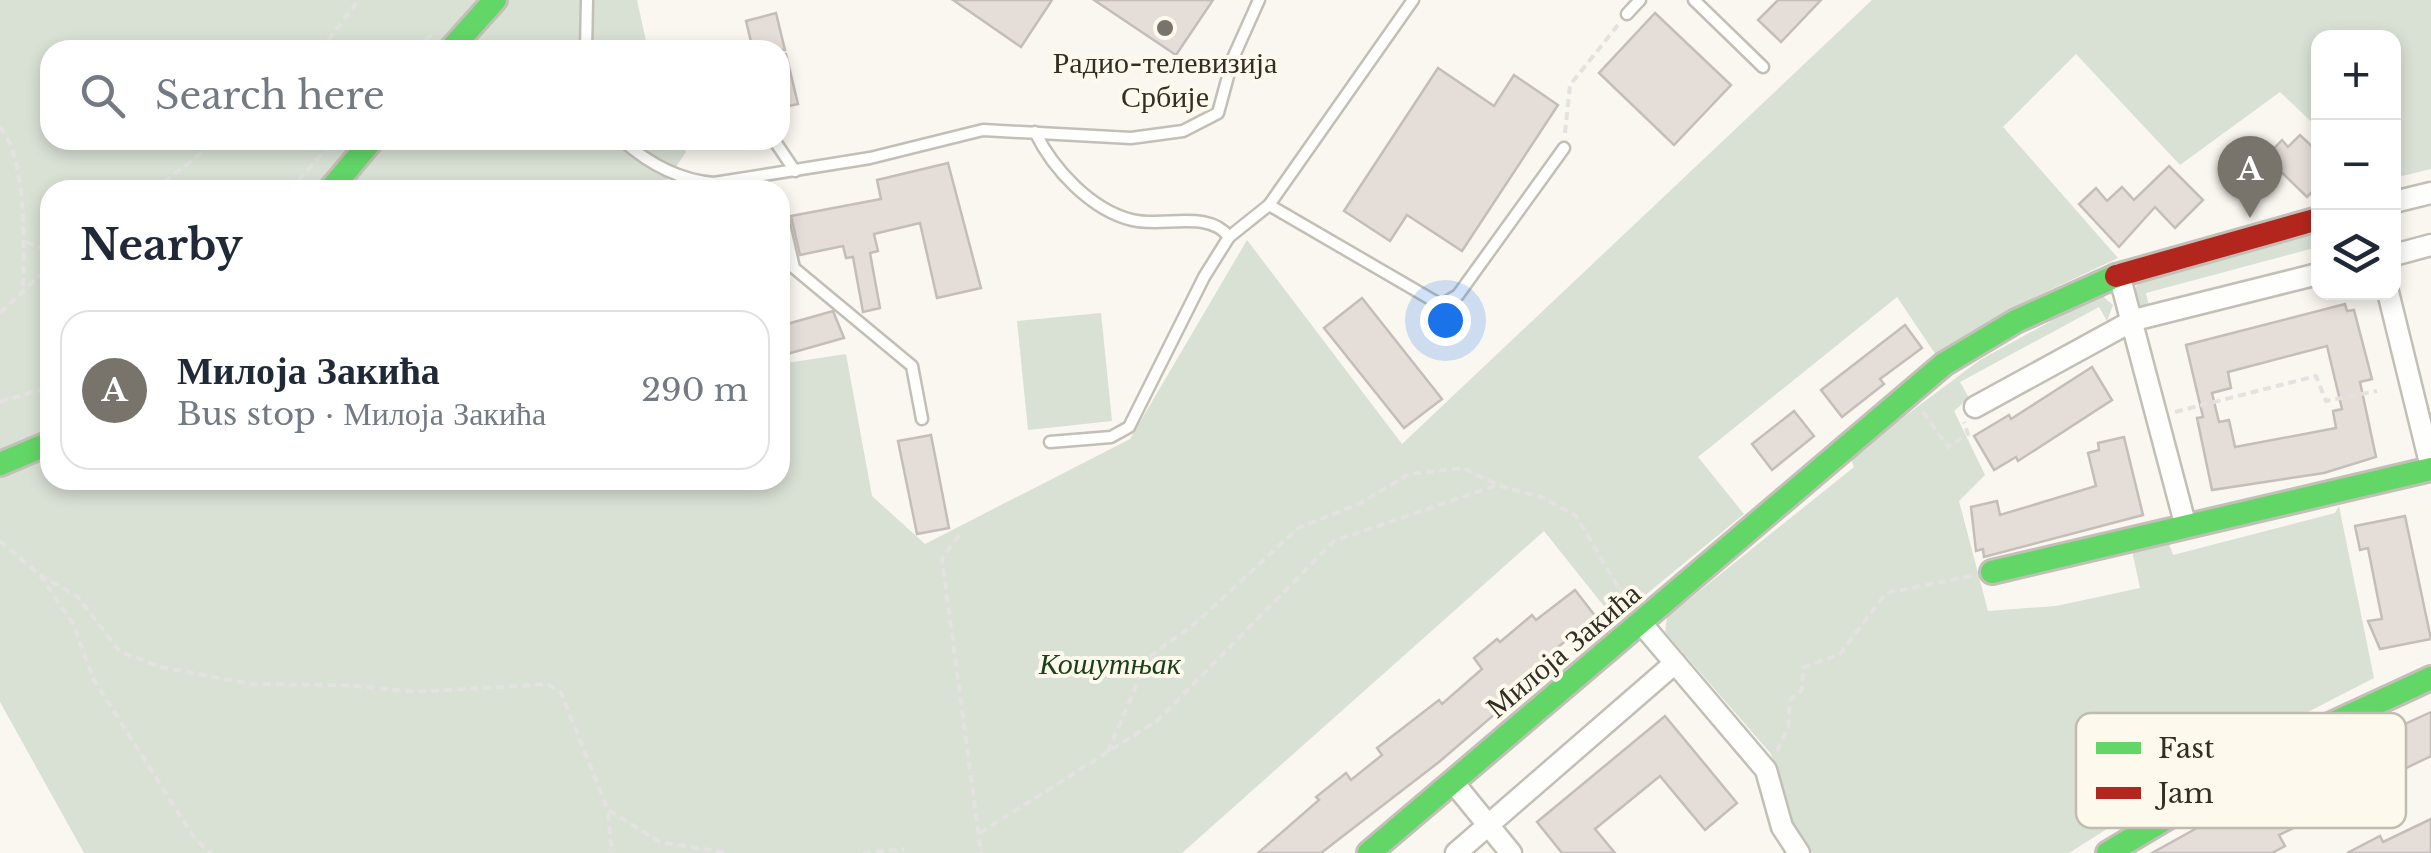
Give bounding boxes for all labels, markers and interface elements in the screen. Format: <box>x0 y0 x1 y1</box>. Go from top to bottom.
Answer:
marker: Радио-телевизија Србије <box>1154 17 1176 39</box>
map controls <box>2311 30 2401 300</box>
button: + <box>2311 30 2401 120</box>
search box <box>40 40 790 150</box>
place label: Радио-телевизија Србије <box>1053 44 1277 115</box>
icon: search <box>75 68 130 123</box>
text: Search here <box>155 72 385 119</box>
button: − <box>2311 120 2401 210</box>
pin: A <box>2218 136 2282 218</box>
button: layers <box>2311 210 2401 300</box>
text: Nearby <box>80 219 243 271</box>
your location <box>1420 295 1471 346</box>
text: Милоја Закића <box>177 347 440 394</box>
text: A <box>102 370 127 410</box>
text: 290 m <box>641 370 748 410</box>
text: Bus stop · Милоја Закића <box>177 394 546 434</box>
street label: Милоја Закића <box>1478 575 1648 725</box>
park label: Кошутњак <box>1038 645 1182 682</box>
legend <box>2076 713 2406 828</box>
text: Fast <box>2158 731 2215 766</box>
text: Jam <box>2154 776 2214 811</box>

